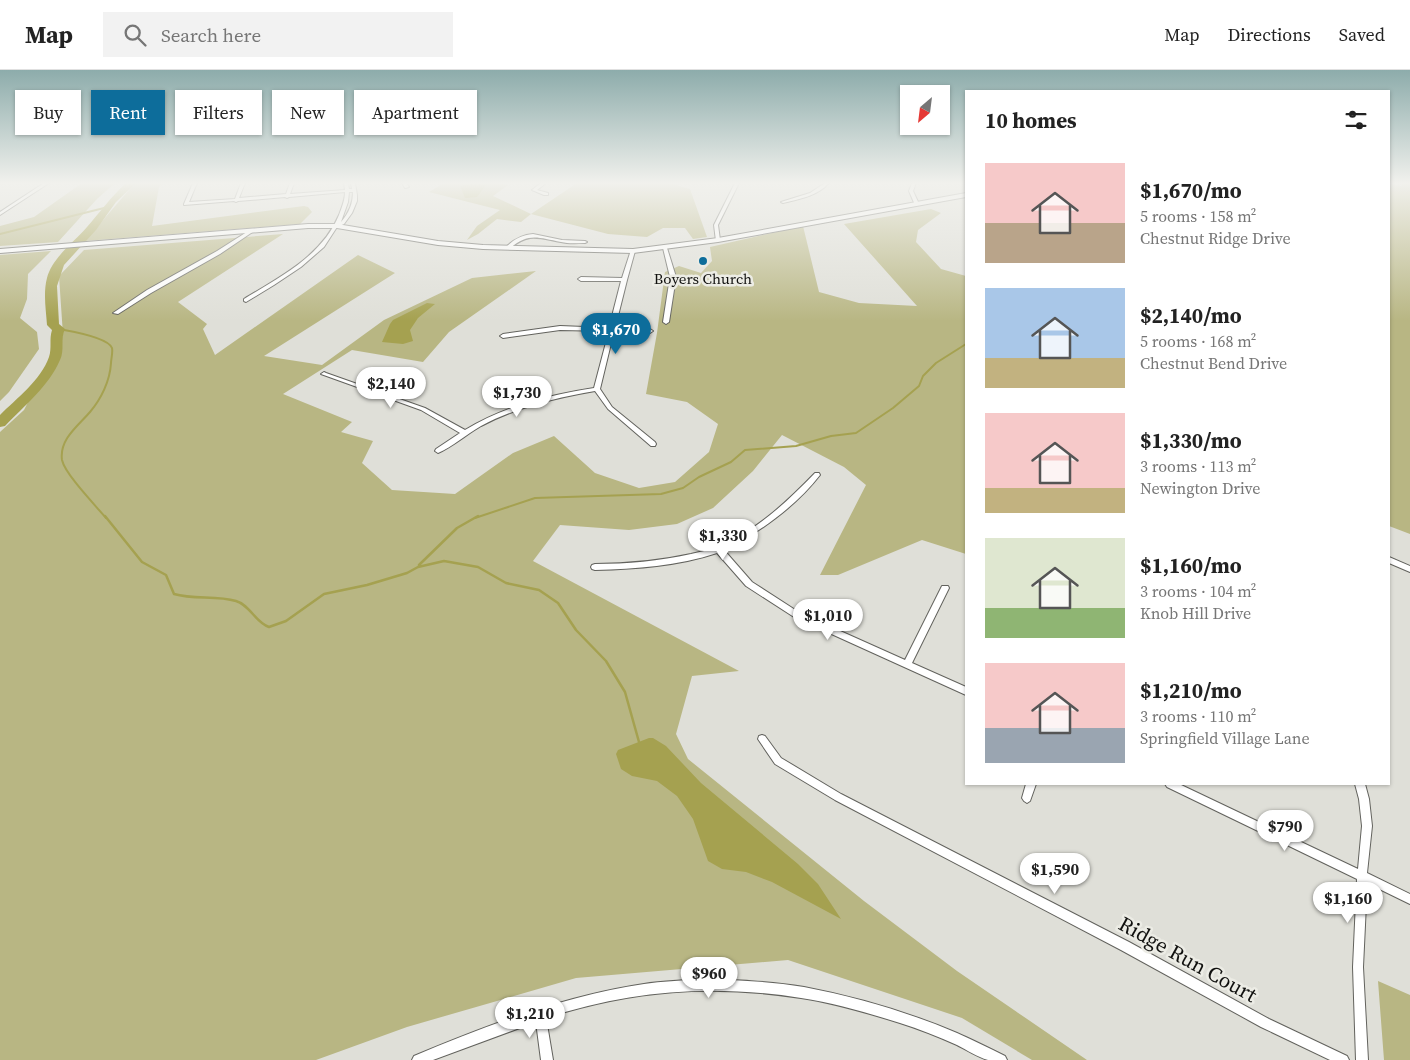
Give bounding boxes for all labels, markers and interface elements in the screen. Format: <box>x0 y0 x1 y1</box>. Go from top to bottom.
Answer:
search box <box>103 12 453 57</box>
text: Map <box>25 18 73 51</box>
icon: search <box>121 21 149 49</box>
text: Search here <box>161 22 261 48</box>
text: Map <box>1164 22 1200 47</box>
text: Directions <box>1228 22 1311 47</box>
text: Saved <box>1339 22 1385 47</box>
north arrow <box>900 85 950 135</box>
map controls <box>900 85 950 135</box>
chip: Buy <box>15 90 81 135</box>
chip: Rent <box>91 90 165 135</box>
chip: Filters <box>175 90 262 135</box>
chip: New <box>272 90 344 135</box>
chip: Apartment <box>354 90 477 135</box>
text: 10 homes <box>985 106 1077 135</box>
icon: filters <box>1342 106 1370 134</box>
text: $1,670/mo <box>1140 176 1242 205</box>
icon: home <box>1025 183 1085 243</box>
text: 5 rooms · 158 m² <box>1140 205 1256 227</box>
text: Chestnut Ridge Drive <box>1140 227 1291 249</box>
marker: Boyers Church <box>697 255 709 267</box>
place label: Boyers Church <box>654 268 752 289</box>
text: $2,140/mo <box>1140 301 1242 330</box>
icon: home <box>1025 308 1085 368</box>
pin: $1,670 <box>575 312 657 355</box>
text: $1,670 <box>592 318 640 340</box>
text: 5 rooms · 168 m² <box>1140 330 1256 352</box>
text: Chestnut Bend Drive <box>1140 352 1287 374</box>
pin: $2,140 <box>350 366 432 409</box>
text: $2,140 <box>367 372 415 394</box>
pin: $1,730 <box>476 376 558 418</box>
text: $1,730 <box>493 381 541 403</box>
text: $1,330/mo <box>1140 426 1242 455</box>
icon: home <box>1025 433 1085 493</box>
text: 3 rooms · 113 m² <box>1140 455 1256 477</box>
text: Newington Drive <box>1140 477 1261 499</box>
pin: $1,330 <box>682 518 764 561</box>
text: $1,330 <box>699 524 747 546</box>
text: $1,160/mo <box>1140 551 1242 580</box>
icon: home <box>1025 558 1085 618</box>
text: 3 rooms · 104 m² <box>1140 580 1256 602</box>
pin: $1,010 <box>787 598 869 641</box>
text: Knob Hill Drive <box>1140 602 1251 624</box>
text: $1,010 <box>804 604 852 626</box>
text: $1,210/mo <box>1140 676 1242 705</box>
icon: home <box>1025 683 1085 743</box>
text: 3 rooms · 110 m² <box>1140 705 1256 727</box>
text: Springfield Village Lane <box>1140 727 1310 749</box>
pin: $790 <box>1255 810 1315 852</box>
text: $790 <box>1268 815 1302 837</box>
pin: $1,590 <box>1014 852 1096 895</box>
text: $1,590 <box>1031 858 1079 880</box>
pin: $1,160 <box>1307 882 1389 924</box>
text: $1,160 <box>1324 887 1372 909</box>
street label: Ridge Run Court <box>1114 909 1263 1009</box>
pin: $960 <box>679 956 739 999</box>
text: $960 <box>692 962 726 984</box>
pin: $1,210 <box>489 996 571 1039</box>
text: $1,210 <box>506 1002 554 1024</box>

